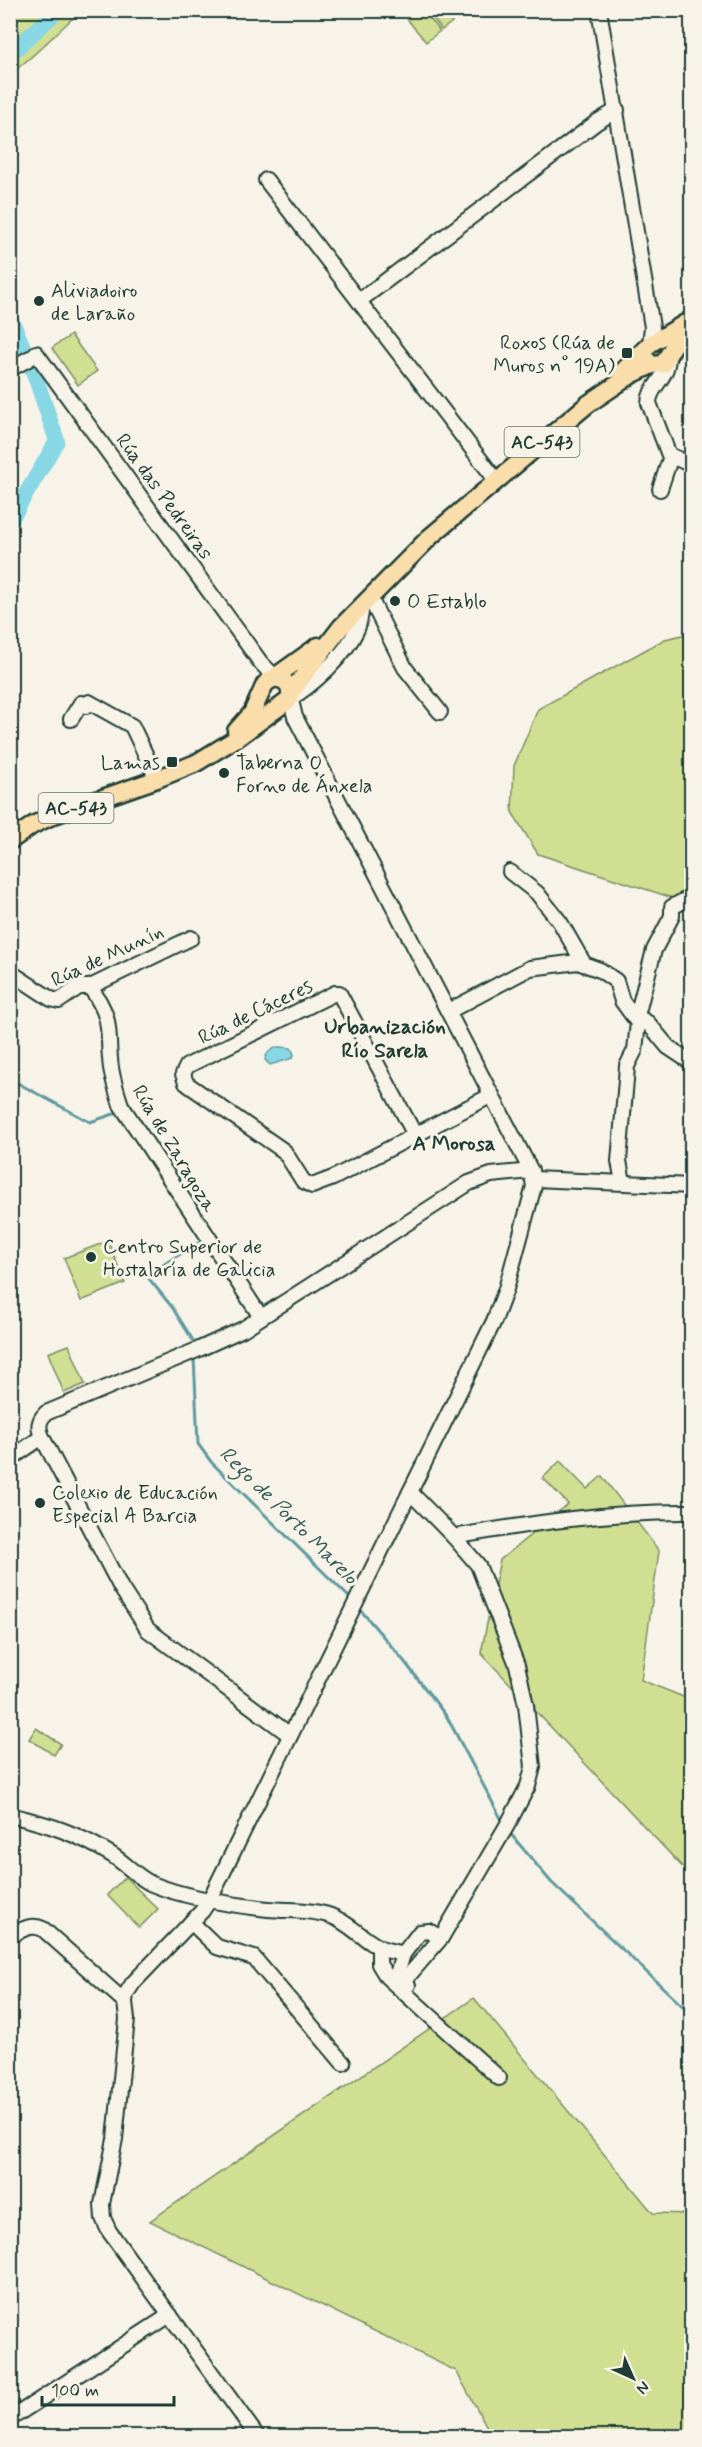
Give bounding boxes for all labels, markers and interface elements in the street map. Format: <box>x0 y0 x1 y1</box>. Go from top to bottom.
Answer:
place label: Aliviadoiro de Laraño <box>51 278 138 328</box>
marker: Aliviadoiro de Laraño <box>32 294 46 308</box>
place label: Roxos (Rúa de Muros n° 19A) <box>493 330 615 380</box>
marker: Roxos (Rúa de Muros n° 19A) <box>620 346 634 360</box>
road number: AC-543 <box>504 427 580 457</box>
street label: Rúa das Pedreiras <box>109 428 219 565</box>
place label: O Establo <box>407 589 487 616</box>
marker: O Establo <box>388 594 402 608</box>
place label: Lamas <box>101 750 160 777</box>
place label: Taberna O Forno de Ánxela <box>236 750 372 800</box>
marker: Lamas <box>165 755 179 769</box>
marker: Taberna O Forno de Ánxela <box>217 766 231 780</box>
road number: AC-543 <box>38 793 113 823</box>
street label: Rúa de Munín <box>47 919 168 994</box>
street label: Rúa de Cáceres <box>194 973 318 1052</box>
district label: Urbanización Río Sarela <box>324 1013 446 1065</box>
street label: Rúa de Zaragoza <box>125 1080 223 1218</box>
district label: A Morosa <box>412 1130 496 1158</box>
place label: Centro Superior de Hostalaría de Galicia <box>103 1234 275 1284</box>
marker: Centro Superior de Hostalaría de Galicia <box>84 1250 98 1264</box>
water label: Rego de Porto Marelo <box>212 1440 365 1593</box>
place label: Colexio de Educación Especial A Barcia <box>52 1480 218 1530</box>
marker: Colexio de Educación Especial A Barcia <box>33 1496 47 1510</box>
north arrow <box>603 2348 663 2408</box>
scale bar <box>42 2369 174 2407</box>
text: N <box>631 2376 654 2399</box>
text: 100 m <box>51 2379 99 2403</box>

